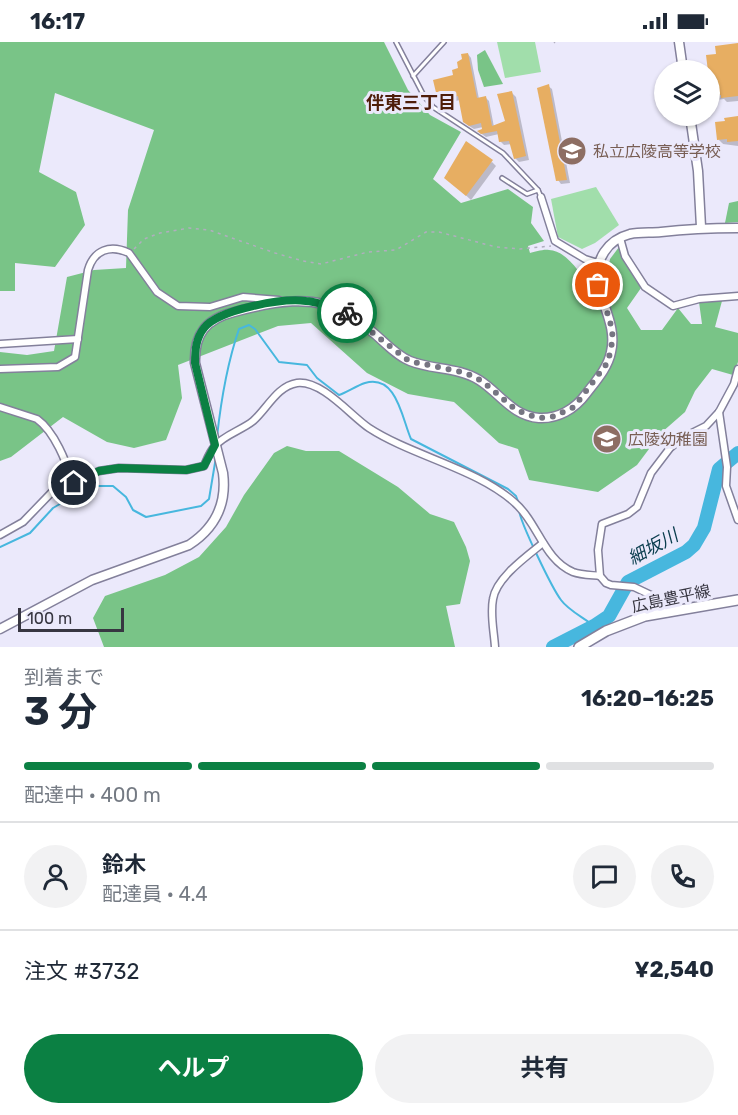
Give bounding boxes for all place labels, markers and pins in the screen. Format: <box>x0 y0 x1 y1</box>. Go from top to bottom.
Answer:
school or university icon: 私立広陵高等学校 <box>556 135 588 167</box>
place label: 私立広陵高等学校 <box>593 142 721 161</box>
pin <box>572 259 623 310</box>
school or university icon: 広陵幼稚園 <box>591 423 623 455</box>
place label: 広陵幼稚園 <box>628 430 708 449</box>
pin <box>48 457 99 508</box>

